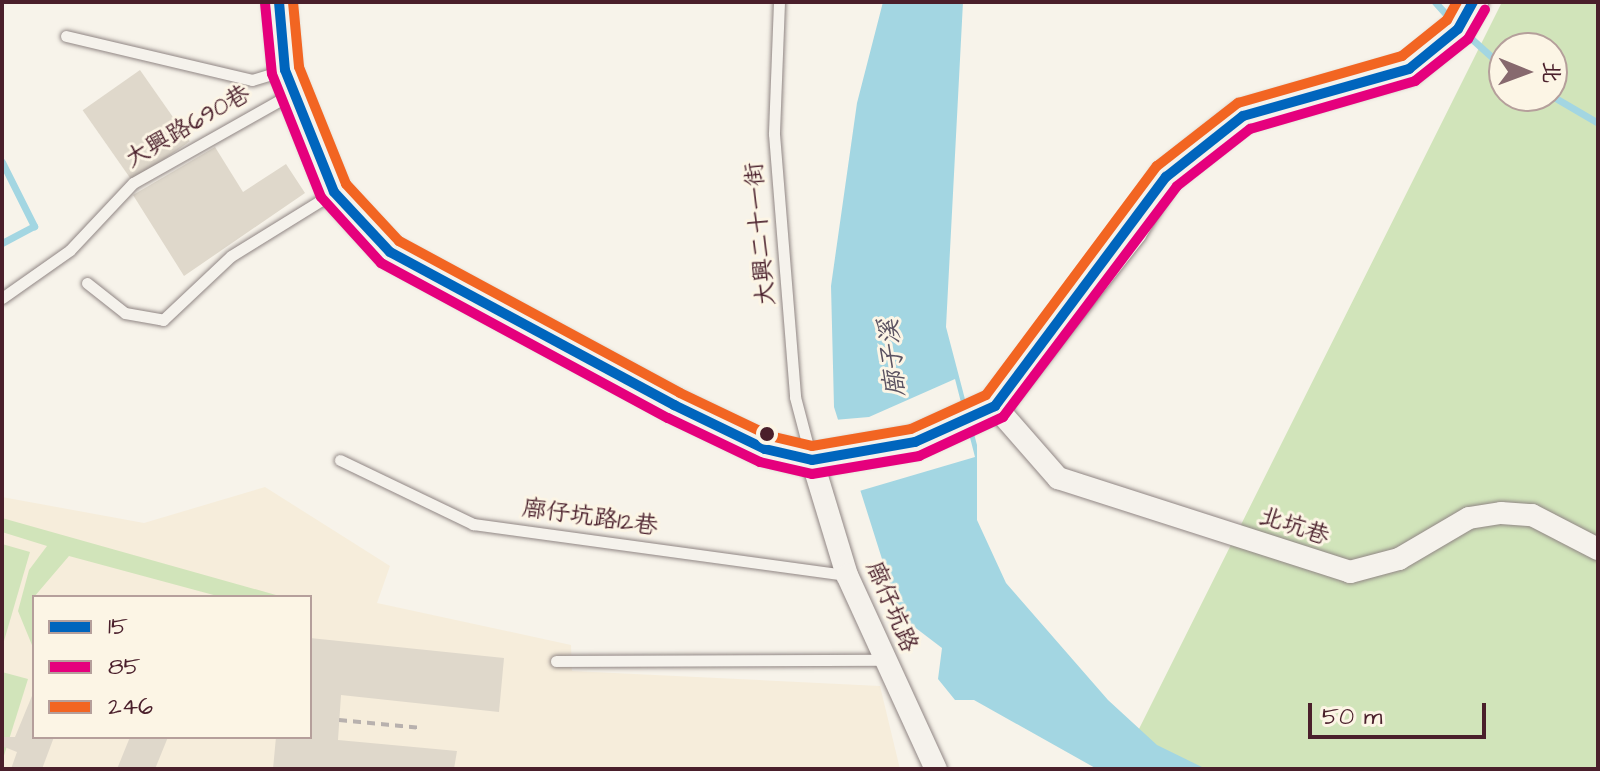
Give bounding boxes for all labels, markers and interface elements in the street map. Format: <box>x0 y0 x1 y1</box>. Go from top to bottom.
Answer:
north arrow <box>1488 32 1568 112</box>
text: 北 <box>1535 61 1566 84</box>
street label: 大興路690巷 <box>120 80 256 174</box>
street label: 大興二十一街 <box>740 161 782 307</box>
water label: 廍子溪 <box>873 318 913 398</box>
unlabelled marker <box>759 426 775 442</box>
street label: 廍仔坑路12巷 <box>520 494 660 542</box>
street label: 北坑巷 <box>1255 502 1333 552</box>
street label: 廍仔坑路 <box>859 557 923 657</box>
legend <box>32 595 312 739</box>
text: 15 <box>108 610 128 644</box>
text: 85 <box>108 650 141 684</box>
scale bar <box>1312 687 1490 737</box>
text: 246 <box>108 690 153 724</box>
text: 50 m <box>1322 700 1382 734</box>

